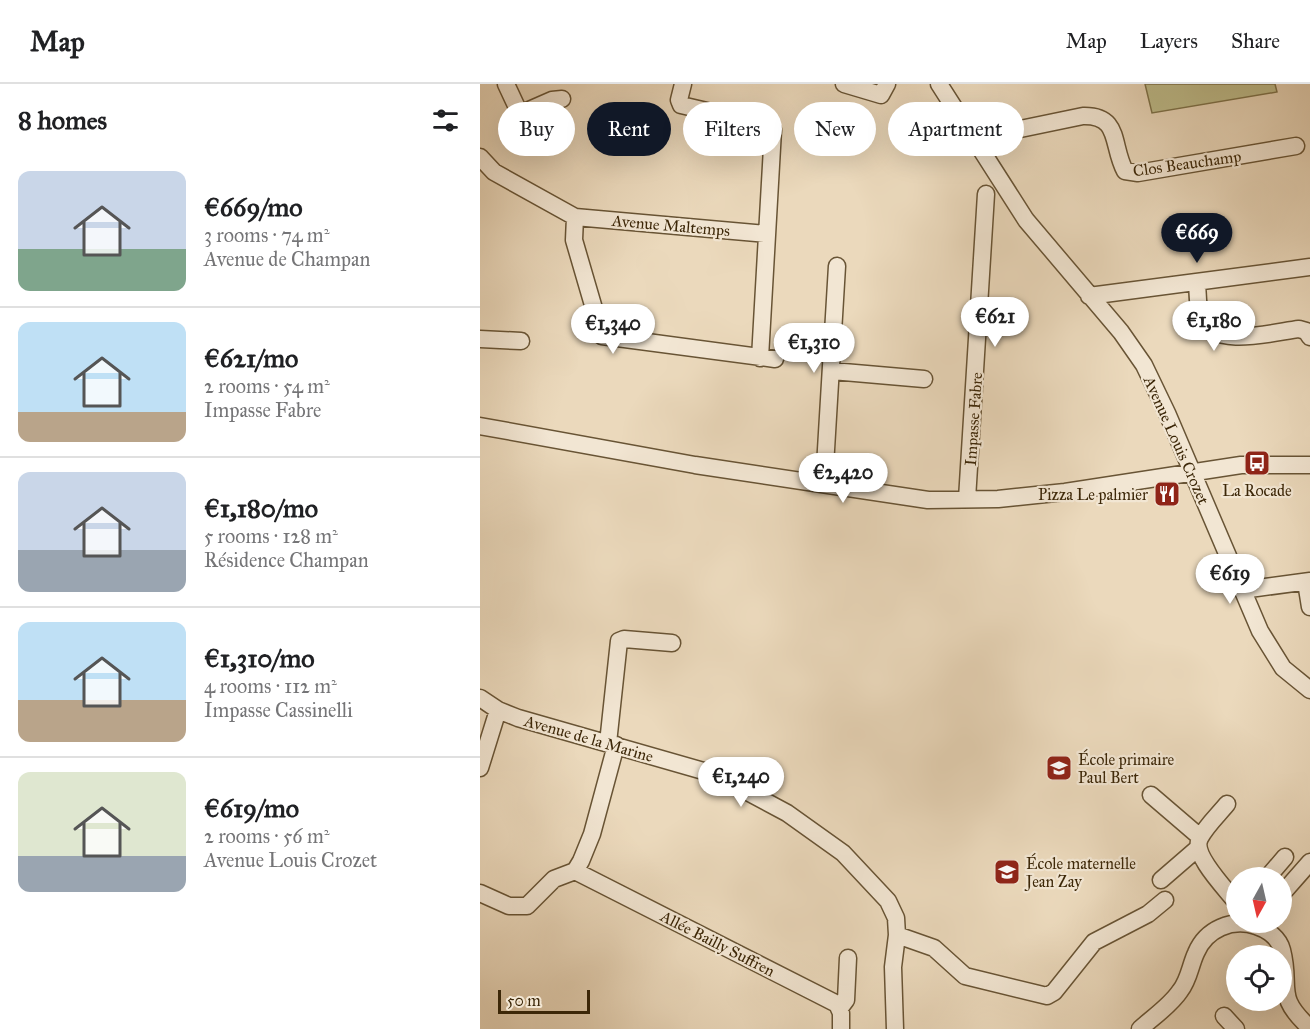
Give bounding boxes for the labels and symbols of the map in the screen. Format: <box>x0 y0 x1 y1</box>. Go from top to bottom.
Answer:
street label: Clos Beauchamp <box>1132 147 1242 180</box>
street label: Avenue Maltemps <box>610 211 731 240</box>
pin: €669 <box>1161 213 1233 264</box>
pin: €621 <box>959 297 1031 348</box>
pin: €1,180 <box>1165 301 1263 352</box>
pin: €1,340 <box>564 304 662 355</box>
pin: €1,310 <box>765 323 863 374</box>
street label: Impasse Fabre <box>961 371 986 467</box>
street label: Avenue Louis Crozet <box>1139 372 1214 508</box>
bus stop icon: La Rocade <box>1242 448 1272 478</box>
pin: €2,420 <box>794 453 892 504</box>
restaurant icon: Pizza Le palmier <box>1152 479 1182 509</box>
place label: La Rocade <box>1222 481 1292 500</box>
place label: Pizza Le palmier <box>1038 485 1148 504</box>
pin: €619 <box>1194 554 1266 605</box>
street label: Avenue de la Marine <box>521 711 656 766</box>
place label: École primaire Paul Bert <box>1078 748 1175 787</box>
school or university icon: École primaire Paul Bert <box>1044 753 1074 783</box>
pin: €1,240 <box>692 757 790 808</box>
place label: École maternelle Jean Zay <box>1024 852 1136 892</box>
school or university icon: École maternelle Jean Zay <box>992 857 1022 887</box>
north arrow <box>1226 867 1292 933</box>
street label: Allée Bailly Suffren <box>657 906 778 981</box>
scale bar <box>498 987 590 1014</box>

